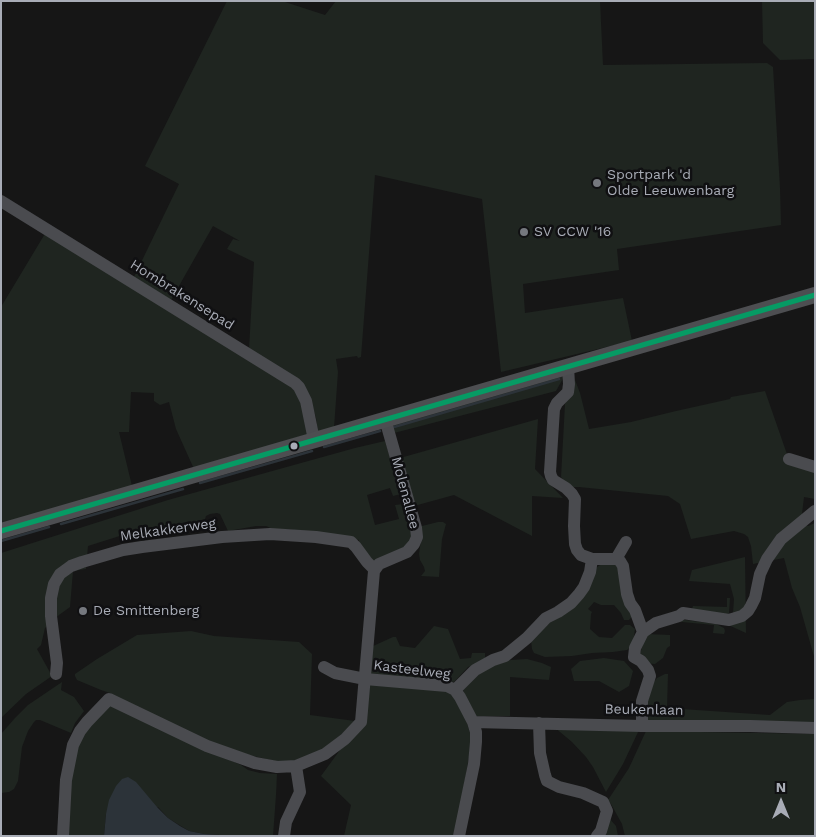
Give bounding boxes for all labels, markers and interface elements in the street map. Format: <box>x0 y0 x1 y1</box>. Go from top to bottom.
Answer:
place label: Sportpark 'd Olde Leeuwenbarg <box>607 167 734 200</box>
marker: Sportpark 'd Olde Leeuwenbarg <box>591 177 603 189</box>
place label: SV CCW '16 <box>534 224 611 240</box>
marker: SV CCW '16 <box>518 226 530 238</box>
street label: Hombrakensepad <box>127 256 237 334</box>
unlabelled marker <box>289 441 299 451</box>
street label: Molenallee <box>387 455 423 531</box>
street label: Melkakkerweg <box>119 515 217 545</box>
place label: De Smittenberg <box>93 603 199 619</box>
marker: De Smittenberg <box>77 605 89 617</box>
street label: Kasteelweg <box>373 657 451 683</box>
street label: Beukenlaan <box>604 701 684 719</box>
north arrow <box>756 777 806 827</box>
text: N <box>776 779 786 795</box>

